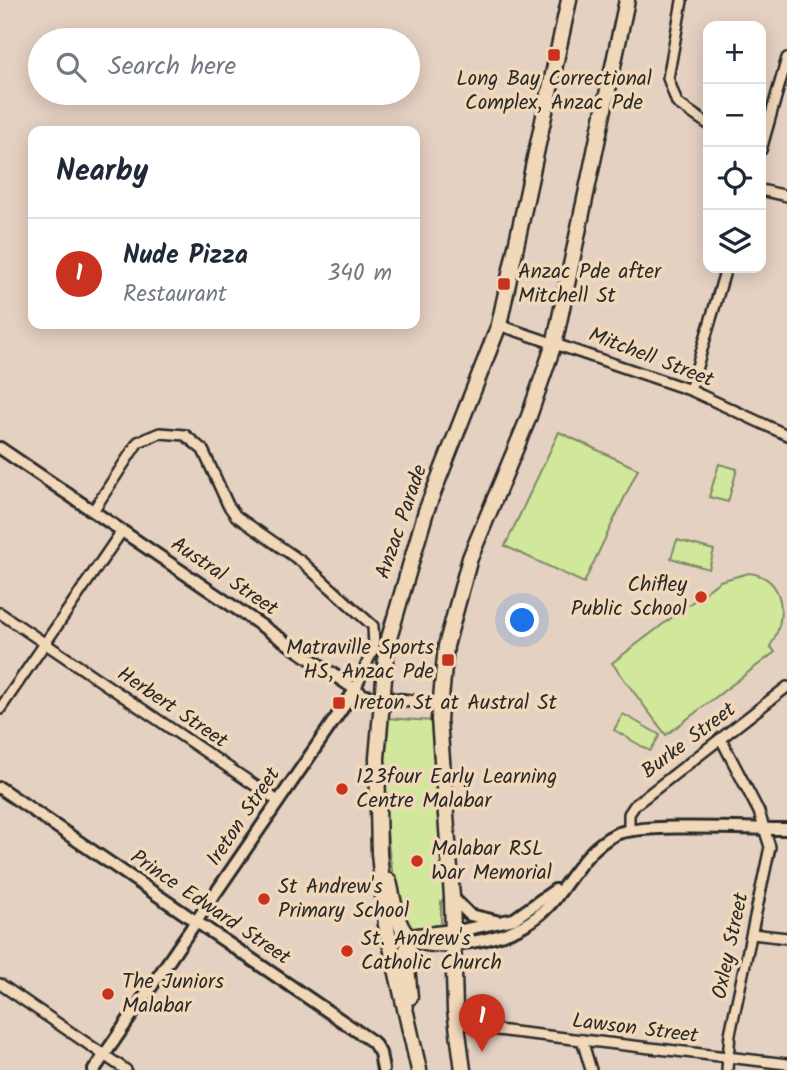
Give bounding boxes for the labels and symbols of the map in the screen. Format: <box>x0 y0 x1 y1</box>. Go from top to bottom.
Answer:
marker: Long Bay Correctional Complex, Anzac Pde <box>546 47 562 63</box>
place label: Long Bay Correctional Complex, Anzac Pde <box>456 63 652 120</box>
place label: Anzac Pde after Mitchell St <box>518 256 662 313</box>
marker: Anzac Pde after Mitchell St <box>496 276 512 292</box>
street label: Mitchell Street <box>584 319 719 397</box>
street label: Anzac Parade <box>367 460 437 584</box>
street label: Austral Street <box>164 529 285 626</box>
place label: Chifley Public School <box>571 569 687 626</box>
marker: Chifley Public School <box>693 589 709 605</box>
your location <box>505 603 539 637</box>
place label: Matraville Sports HS, Anzac Pde <box>286 632 435 689</box>
marker: Matraville Sports HS, Anzac Pde <box>440 652 456 668</box>
street label: Herbert Street <box>110 659 235 758</box>
place label: Ireton St at Austral St <box>353 687 558 720</box>
street label: Burke Street <box>635 694 744 788</box>
marker: Ireton St at Austral St <box>331 695 347 711</box>
street label: Ireton Street <box>199 760 290 873</box>
place label: 123four Early Learning Centre Malabar <box>356 761 557 818</box>
marker: 123four Early Learning Centre Malabar <box>334 781 350 797</box>
place label: Malabar RSL War Memorial <box>431 833 552 890</box>
street label: Prince Edward Street <box>123 842 298 975</box>
marker: Malabar RSL War Memorial <box>409 853 425 869</box>
place label: St Andrew's Primary School <box>278 871 409 928</box>
street label: Oxley Street <box>704 889 759 1002</box>
marker: St Andrew's Primary School <box>256 891 272 907</box>
place label: St. Andrew's Catholic Church <box>361 923 502 980</box>
marker: St. Andrew's Catholic Church <box>339 943 355 959</box>
place label: The Juniors Malabar <box>122 966 224 1023</box>
marker: The Juniors Malabar <box>100 986 116 1002</box>
pin: 1 <box>459 994 505 1052</box>
street label: Lawson Street <box>570 1005 701 1053</box>

